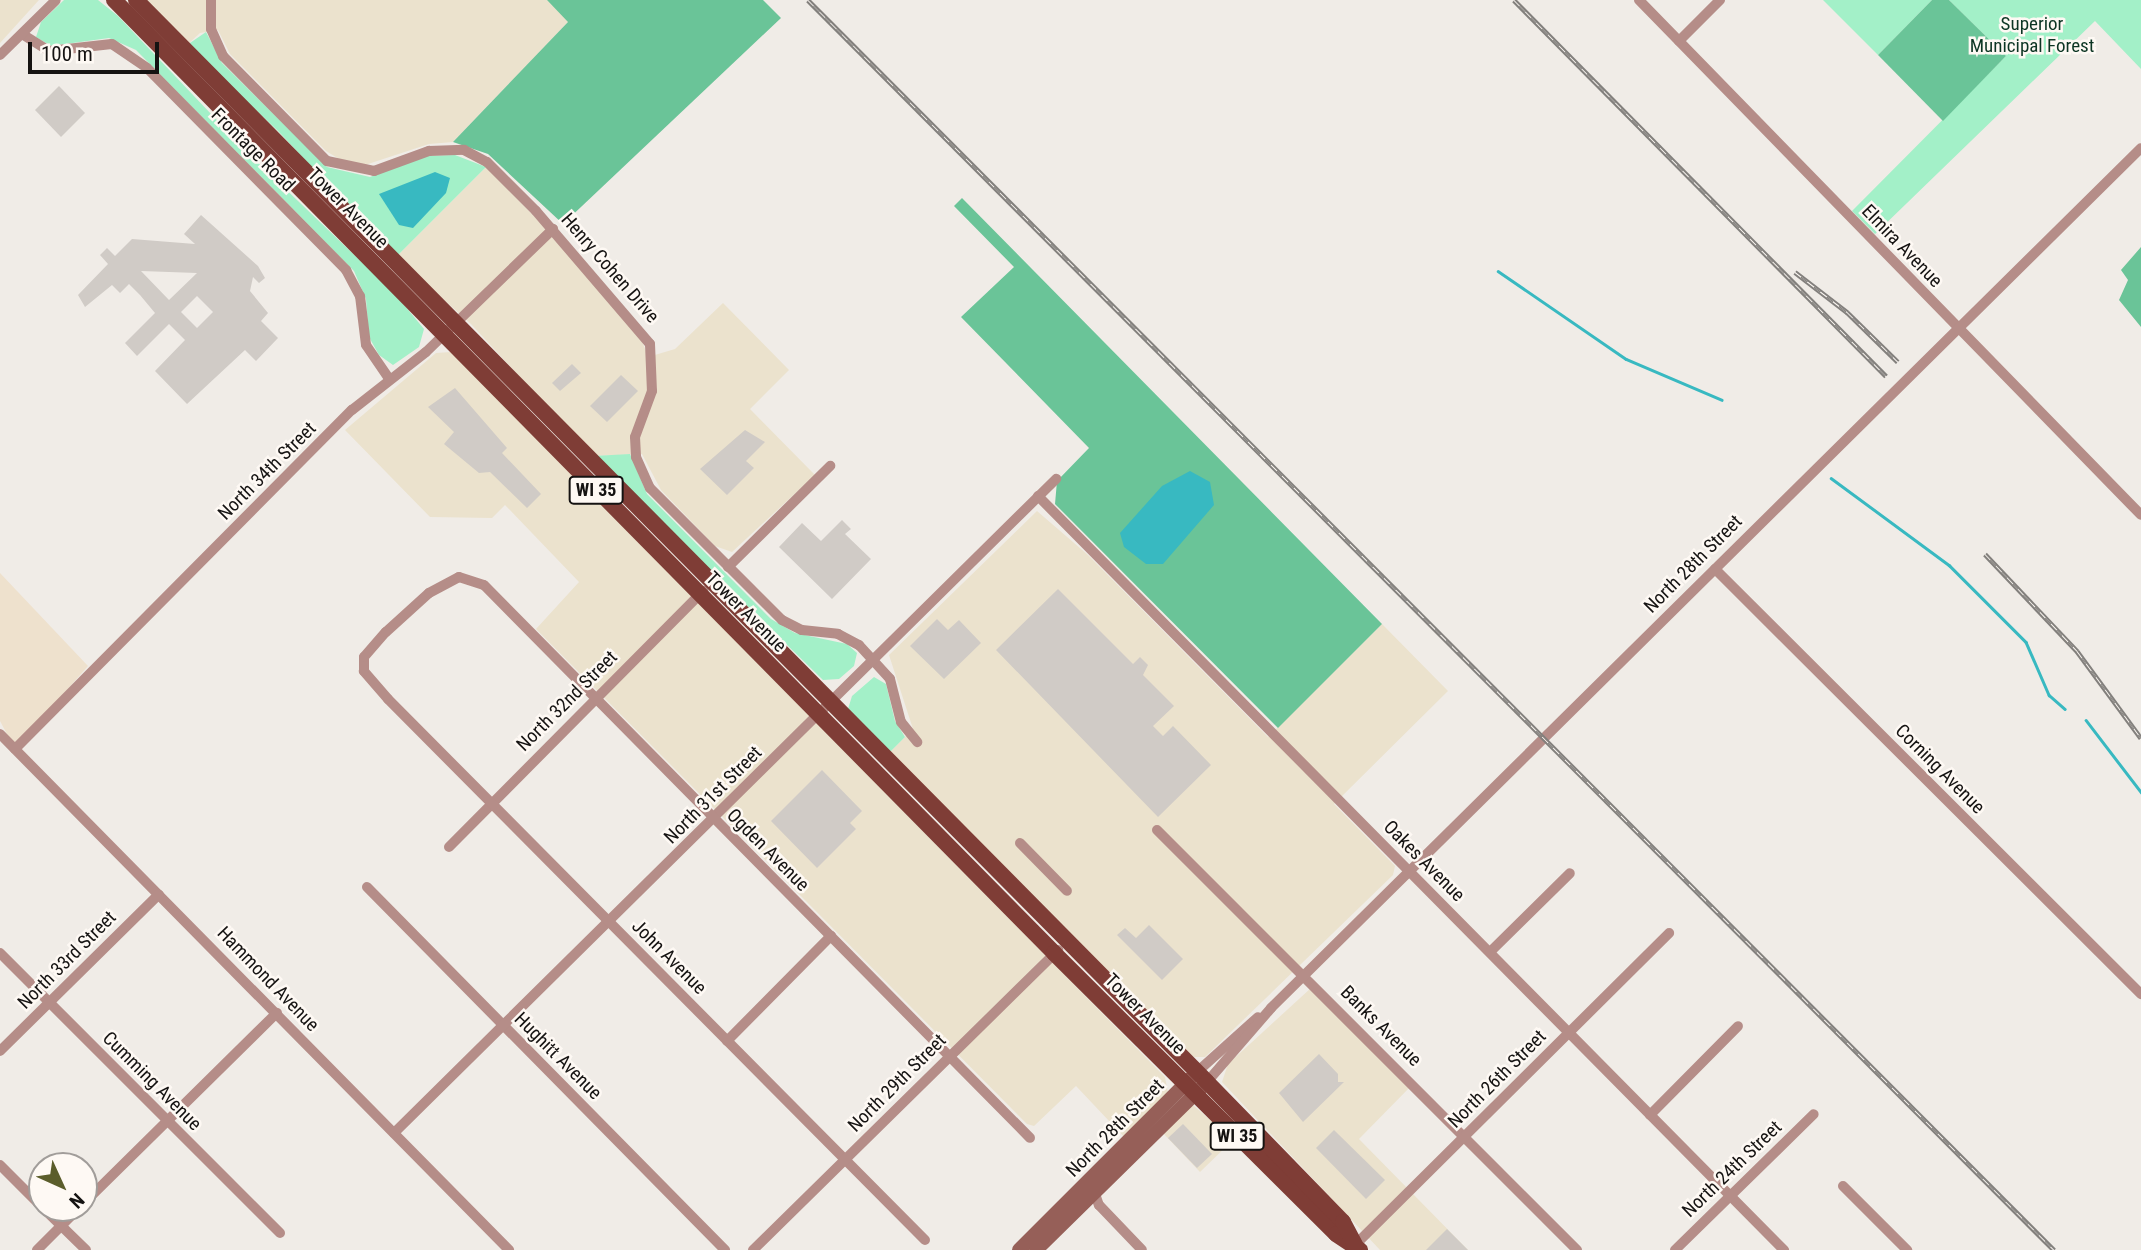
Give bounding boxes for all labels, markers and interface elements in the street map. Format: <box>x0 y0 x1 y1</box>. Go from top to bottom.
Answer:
park label: Superior Municipal Forest <box>1970 13 2094 57</box>
scale bar <box>32 28 163 72</box>
text: 100 m <box>41 42 93 66</box>
street label: Frontage Road <box>206 103 300 197</box>
street label: Tower Avenue <box>303 163 393 253</box>
street label: Elmira Avenue <box>1857 200 1947 292</box>
street label: Henry Cohen Drive <box>556 208 664 328</box>
street label: North 34th Street <box>213 417 321 525</box>
road number: WI 35 <box>568 476 624 504</box>
street label: North 28th Street <box>1639 510 1747 618</box>
street label: Tower Avenue <box>701 567 791 657</box>
street label: North 32nd Street <box>512 646 622 756</box>
street label: Corning Avenue <box>1890 719 1990 819</box>
street label: North 31st Street <box>659 741 767 849</box>
street label: Ogden Avenue <box>722 804 814 896</box>
street label: Oakes Avenue <box>1379 816 1469 906</box>
street label: North 33rd Street <box>13 906 121 1014</box>
street label: John Avenue <box>627 915 711 999</box>
street label: Hammond Avenue <box>212 922 324 1036</box>
street label: Tower Avenue <box>1100 969 1190 1059</box>
street label: Banks Avenue <box>1336 981 1426 1071</box>
street label: Hughitt Avenue <box>510 1008 606 1104</box>
street label: North 26th Street <box>1443 1025 1551 1133</box>
street label: Cumming Avenue <box>98 1027 206 1135</box>
street label: North 29th Street <box>843 1029 951 1137</box>
street label: North 28th Street <box>1061 1074 1169 1182</box>
street label: North 24th Street <box>1678 1116 1786 1222</box>
road number: WI 35 <box>1209 1121 1265 1150</box>
north arrow <box>28 1152 98 1222</box>
text: N <box>65 1189 89 1213</box>

